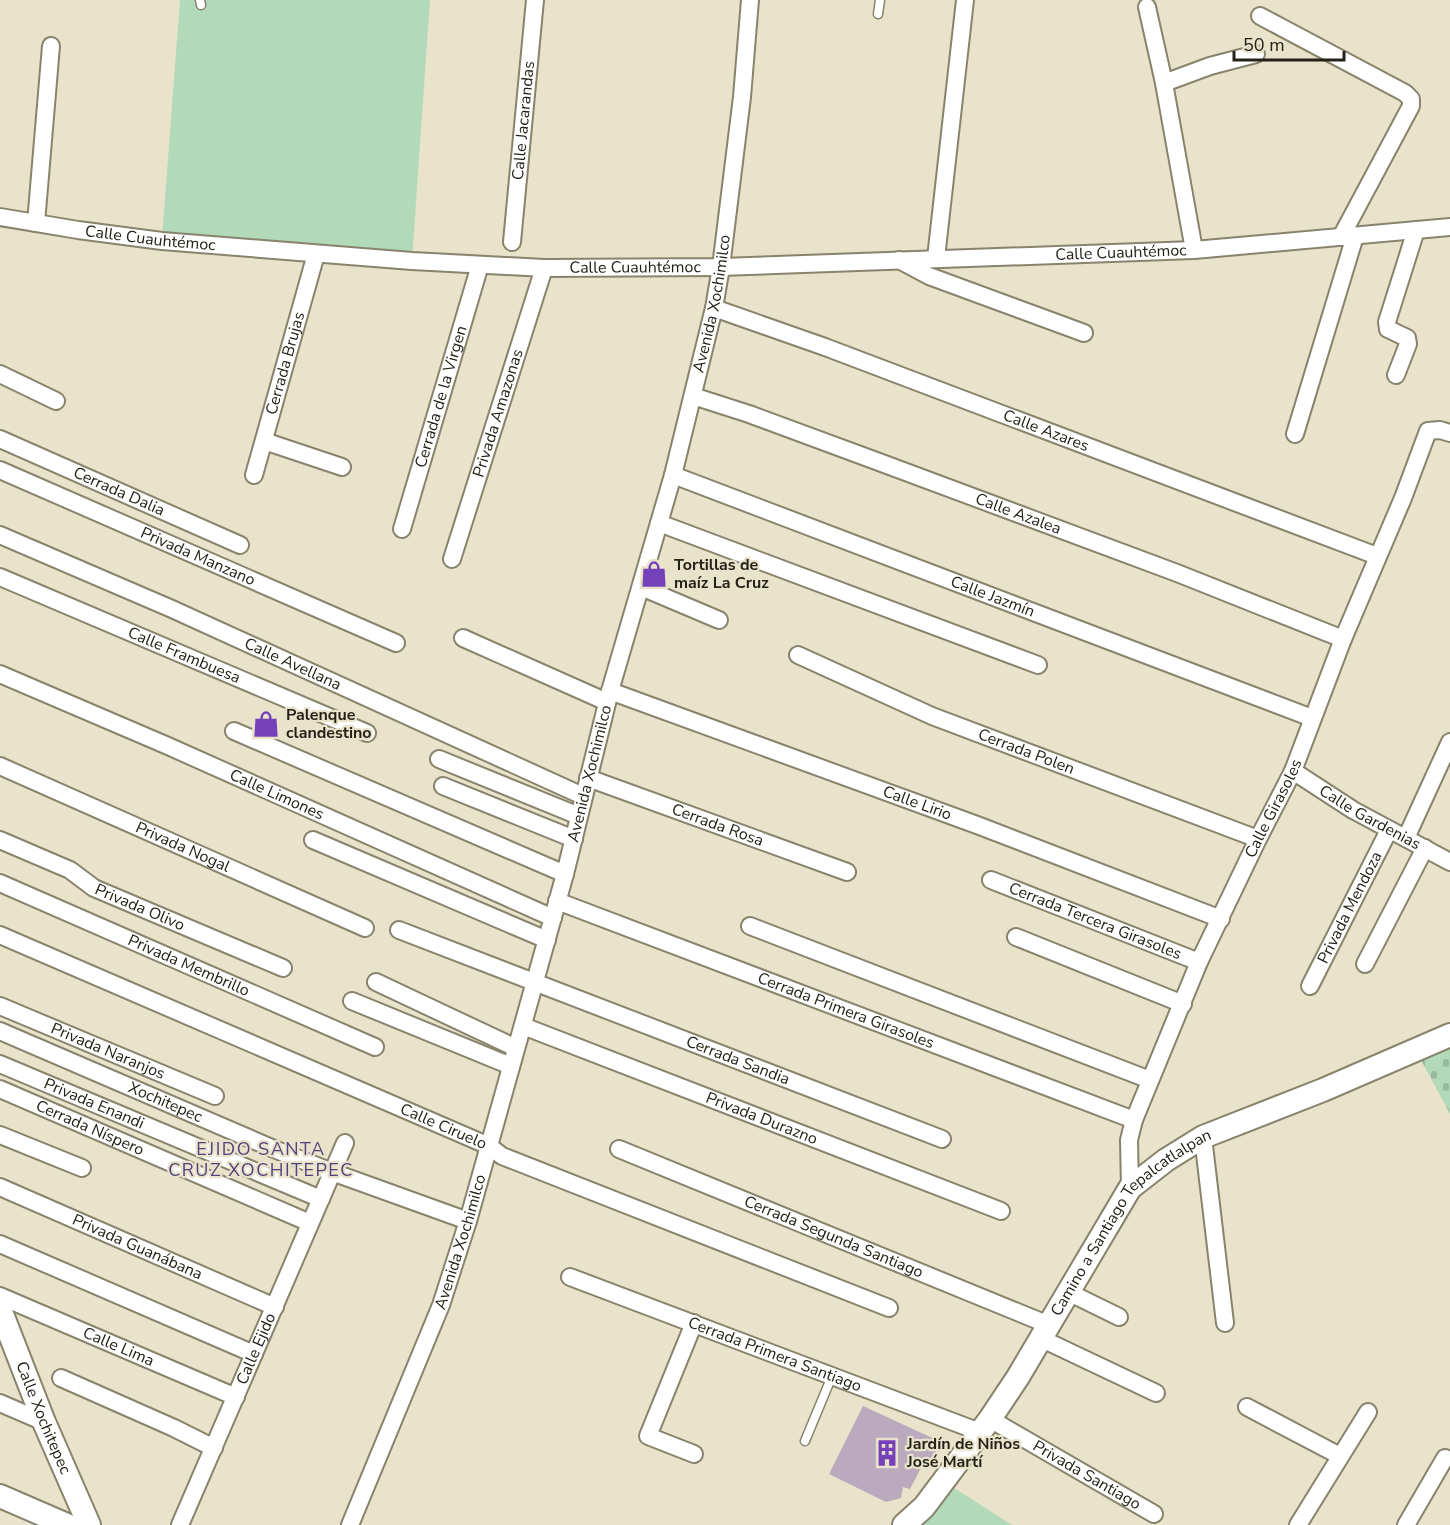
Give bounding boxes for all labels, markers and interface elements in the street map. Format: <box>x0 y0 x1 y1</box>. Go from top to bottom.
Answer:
scale bar <box>1234 24 1344 62</box>
text: 50 m <box>1243 33 1285 57</box>
street label: Calle Jacarandas <box>507 60 540 181</box>
street label: Calle Cuauhtémoc <box>84 220 217 256</box>
street label: Avenida Xochimilco <box>688 233 736 375</box>
street label: Calle Cuauhtémoc <box>1055 239 1188 266</box>
street label: Calle Cuauhtémoc <box>570 256 701 279</box>
street label: Cerrada Brujas <box>260 309 310 417</box>
street label: Cerrada de la Virgen <box>410 323 473 470</box>
street label: Privada Amazonas <box>468 346 529 480</box>
street label: Calle Azares <box>1000 404 1092 457</box>
street label: Cerrada Dalia <box>70 462 168 521</box>
street label: Calle Azalea <box>972 488 1064 540</box>
street label: Privada Manzano <box>137 522 259 591</box>
place label: Tortillas de maíz La Cruz <box>674 554 769 594</box>
shop icon: Tortillas de maíz La Cruz <box>639 559 669 589</box>
street label: Calle Jazmín <box>947 571 1038 623</box>
street label: Calle Frambuesa <box>124 622 244 689</box>
street label: Calle Avellana <box>241 632 345 696</box>
street label: Avenida Xochimilco <box>562 703 617 844</box>
place label: Palenque clandestino <box>286 704 372 744</box>
shop icon: Palenque clandestino <box>251 709 281 739</box>
street label: Cerrada Polen <box>975 723 1078 780</box>
street label: Calle Girasoles <box>1239 756 1307 862</box>
street label: Calle Limones <box>226 764 328 825</box>
street label: Calle Gardenias <box>1315 780 1425 855</box>
street label: Calle Lirio <box>880 781 955 826</box>
street label: Cerrada Rosa <box>669 798 767 852</box>
street label: Privada Nogal <box>132 817 234 878</box>
street label: Privada Mendoza <box>1312 848 1387 967</box>
street label: Cerrada Tercera Girasoles <box>1006 877 1185 965</box>
street label: Privada Olivo <box>92 879 188 936</box>
street label: Privada Membrillo <box>124 929 253 1002</box>
street label: Cerrada Primera Girasoles <box>754 967 937 1054</box>
street label: Privada Naranjos <box>47 1017 168 1085</box>
street label: Cerrada Sandia <box>683 1030 793 1090</box>
street label: Privada Enandi <box>40 1073 148 1134</box>
street label: Xochitepec <box>125 1077 206 1128</box>
street label: Privada Durazno <box>703 1087 821 1150</box>
street label: Cerrada Níspero <box>32 1095 148 1161</box>
street label: Calle Ciruelo <box>397 1098 490 1155</box>
street label: Camino a Santiago Tepalcatlalpan <box>1045 1124 1214 1320</box>
district label: EJIDO SANTA CRUZ XOCHITEPEC <box>168 1137 354 1182</box>
street label: Avenida Xochimilco <box>429 1172 492 1312</box>
street label: Cerrada Segunda Santiago <box>741 1190 927 1283</box>
street label: Privada Guanábana <box>69 1209 206 1285</box>
street label: Calle Ejido <box>231 1309 281 1388</box>
street label: Cerrada Primera Santiago <box>685 1312 865 1397</box>
street label: Calle Lima <box>79 1322 158 1372</box>
street label: Calle Xochitepec <box>10 1358 77 1478</box>
place label: Jardín de Niños José Martí <box>906 1433 1020 1473</box>
street label: Privada Santiago <box>1029 1435 1145 1515</box>
building icon: Jardín de Niños José Martí <box>872 1438 902 1468</box>

